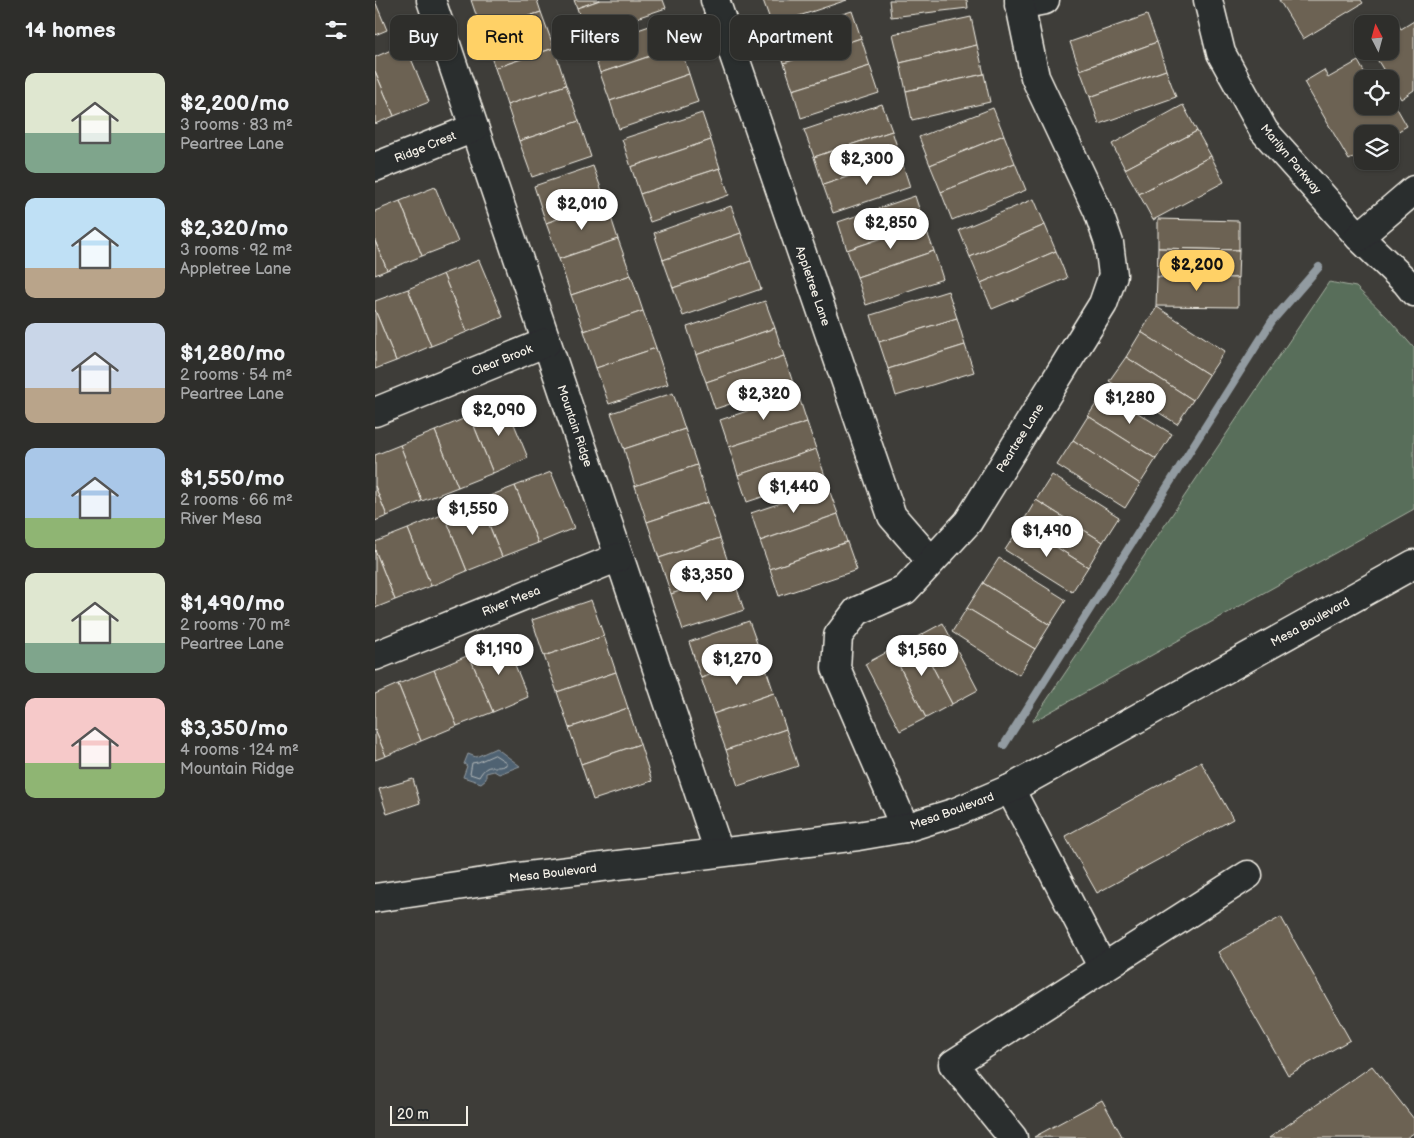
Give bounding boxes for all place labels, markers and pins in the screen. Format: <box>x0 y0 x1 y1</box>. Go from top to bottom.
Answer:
pin: $2,300 <box>826 144 908 186</box>
pin: $2,010 <box>541 188 623 231</box>
pin: $2,850 <box>850 208 932 250</box>
pin: $2,200 <box>1156 250 1238 292</box>
pin: $2,320 <box>723 378 805 421</box>
pin: $1,280 <box>1089 382 1171 425</box>
pin: $2,090 <box>458 394 540 437</box>
pin: $1,440 <box>753 472 835 514</box>
pin: $1,550 <box>432 494 514 536</box>
pin: $1,490 <box>1006 516 1088 558</box>
pin: $3,350 <box>666 560 748 602</box>
pin: $1,190 <box>458 634 540 676</box>
pin: $1,560 <box>881 634 963 677</box>
pin: $1,270 <box>696 644 778 686</box>

